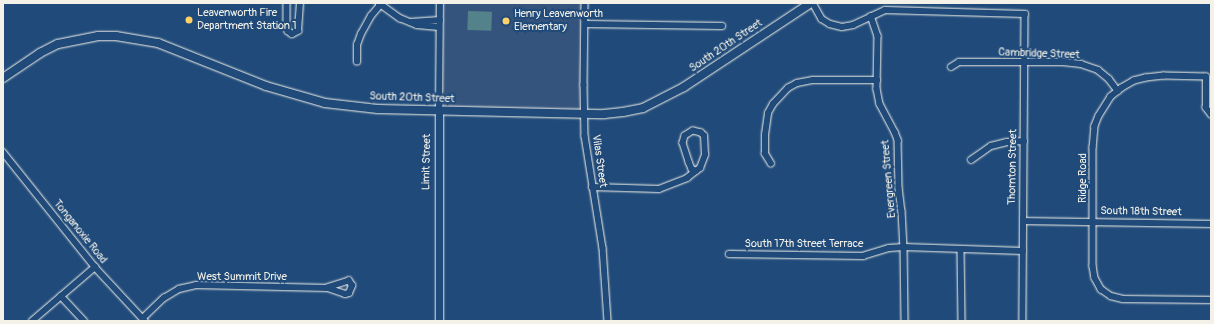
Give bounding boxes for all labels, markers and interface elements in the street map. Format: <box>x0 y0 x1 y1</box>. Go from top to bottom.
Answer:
place label: Leavenworth Fire Department Station 1 <box>197 7 297 33</box>
place label: Henry Leavenworth Elementary <box>514 8 603 34</box>
marker: Leavenworth Fire Department Station 1 <box>184 15 194 25</box>
marker: Henry Leavenworth Elementary <box>501 16 511 26</box>
street label: South 20th Street <box>687 17 765 75</box>
street label: Cambridge Street <box>998 46 1080 62</box>
street label: South 20th Street <box>369 90 455 106</box>
street label: Thornton Street <box>1006 129 1020 205</box>
street label: Limit Street <box>420 134 434 190</box>
street label: Vilas Street <box>589 134 609 188</box>
street label: Evergreen Street <box>879 139 899 219</box>
street label: Ridge Road <box>1076 153 1090 203</box>
street label: Tonganoxie Road <box>50 197 110 267</box>
street label: South 18th Street <box>1100 205 1182 219</box>
street label: South 17th Street Terrace <box>745 237 863 251</box>
street label: West Summit Drive <box>197 270 287 284</box>

